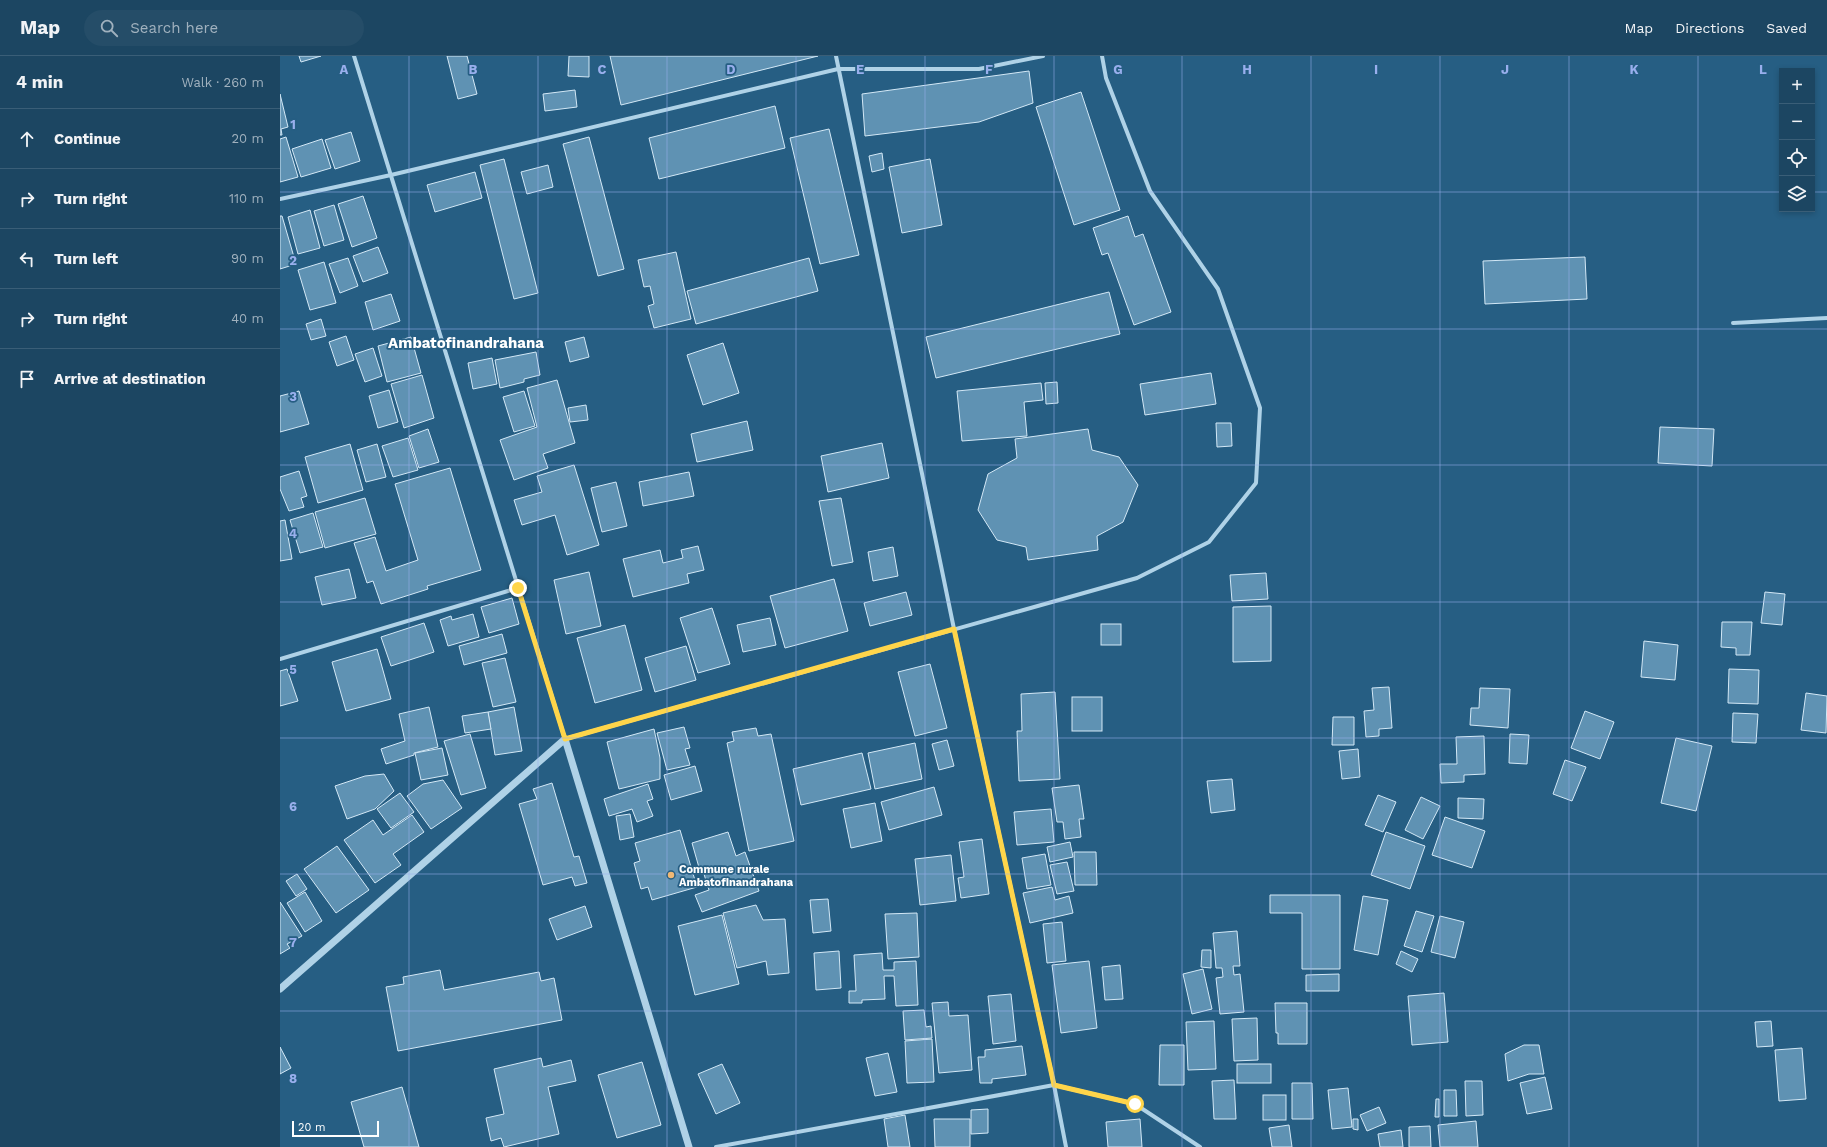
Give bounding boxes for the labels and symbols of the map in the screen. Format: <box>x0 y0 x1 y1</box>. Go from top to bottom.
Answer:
text: A <box>340 62 349 77</box>
text: B <box>469 62 478 77</box>
text: C <box>598 62 607 77</box>
text: D <box>726 62 736 77</box>
text: E <box>856 62 864 77</box>
text: F <box>985 62 993 77</box>
text: G <box>1113 62 1123 77</box>
text: H <box>1242 62 1252 77</box>
text: I <box>1374 62 1378 77</box>
text: J <box>1501 62 1509 77</box>
text: K <box>1629 62 1639 77</box>
text: L <box>1759 62 1767 77</box>
text: 1 <box>290 117 296 132</box>
text: 2 <box>289 253 297 268</box>
district label: Ambatofinandrahana <box>388 334 544 352</box>
text: 3 <box>289 389 297 404</box>
text: 4 <box>289 526 298 541</box>
route end <box>509 579 527 597</box>
text: 5 <box>289 662 297 677</box>
text: 6 <box>289 799 297 814</box>
place label: Commune rurale Ambatofinandrahana <box>679 863 794 889</box>
marker: Commune rurale Ambatofinandrahana <box>666 870 676 880</box>
text: 7 <box>289 935 297 950</box>
text: 8 <box>289 1071 297 1086</box>
route start <box>1126 1095 1144 1113</box>
scale bar <box>292 1119 379 1138</box>

